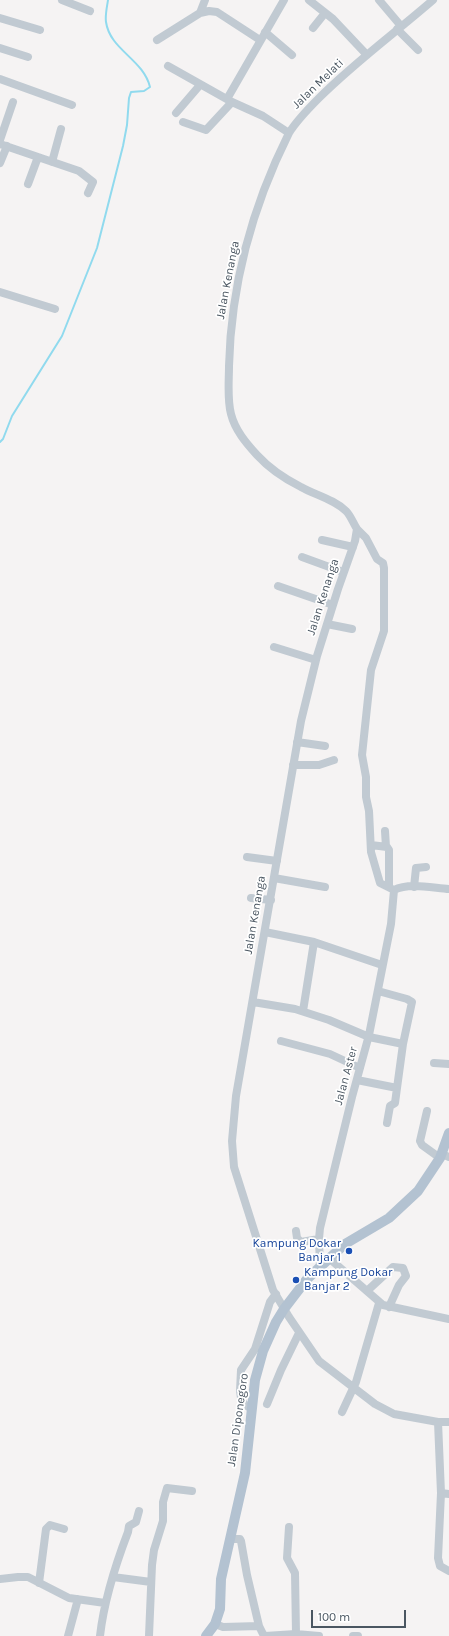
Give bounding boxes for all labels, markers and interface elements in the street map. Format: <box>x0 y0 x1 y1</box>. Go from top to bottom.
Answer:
street label: Jalan Melati <box>289 56 347 112</box>
street label: Jalan Kenanga <box>213 240 243 320</box>
street label: Jalan Kenanga <box>304 557 342 637</box>
street label: Jalan Kenanga <box>241 875 269 955</box>
street label: Jalan Aster <box>331 1045 361 1107</box>
place label: Kampung Dokar Banjar 1 <box>253 1237 341 1265</box>
marker: Kampung Dokar Banjar 1 <box>344 1246 354 1256</box>
place label: Kampung Dokar Banjar 2 <box>304 1266 392 1294</box>
marker: Kampung Dokar Banjar 2 <box>291 1275 301 1285</box>
street label: Jalan Diponegoro <box>224 1372 252 1468</box>
scale bar <box>313 1602 408 1628</box>
text: 100 m <box>318 1610 350 1624</box>

